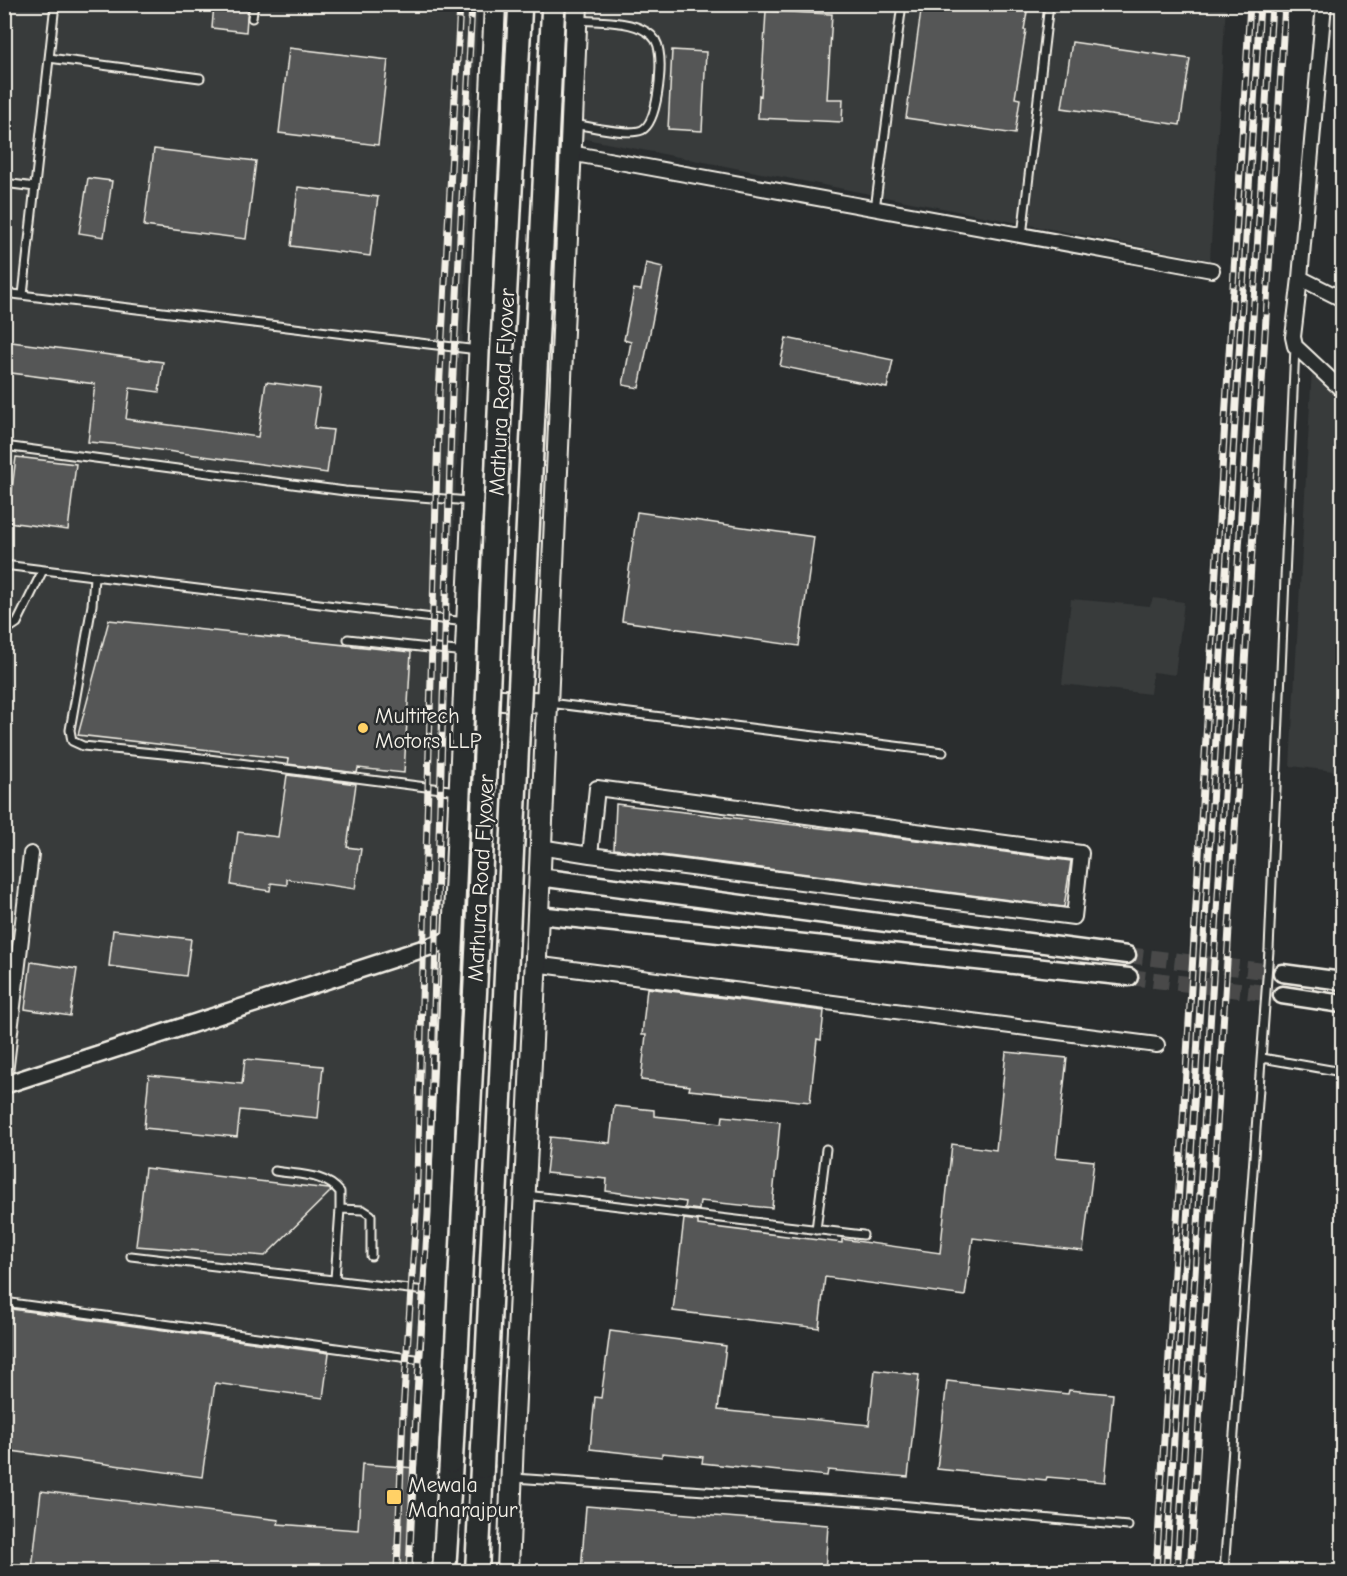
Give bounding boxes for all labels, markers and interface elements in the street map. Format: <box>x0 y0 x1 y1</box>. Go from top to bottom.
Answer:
street label: Mathura Road Flyover <box>484 287 520 497</box>
place label: Multitech Motors LLP <box>375 703 482 754</box>
marker: Multitech Motors LLP <box>356 721 370 735</box>
street label: Mathura Road Flyover <box>463 773 499 983</box>
place label: Mewala Maharajpur <box>408 1472 518 1523</box>
marker: Mewala Maharajpur <box>385 1488 403 1506</box>

